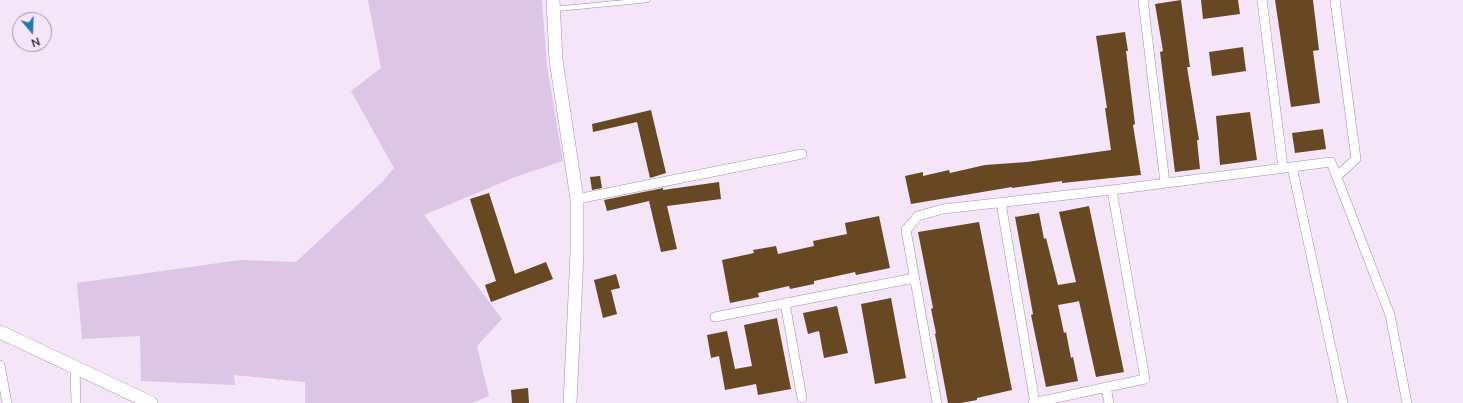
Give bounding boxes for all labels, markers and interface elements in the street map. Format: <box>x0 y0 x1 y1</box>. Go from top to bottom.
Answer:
north arrow <box>12 12 52 52</box>
text: N <box>29 34 42 50</box>

